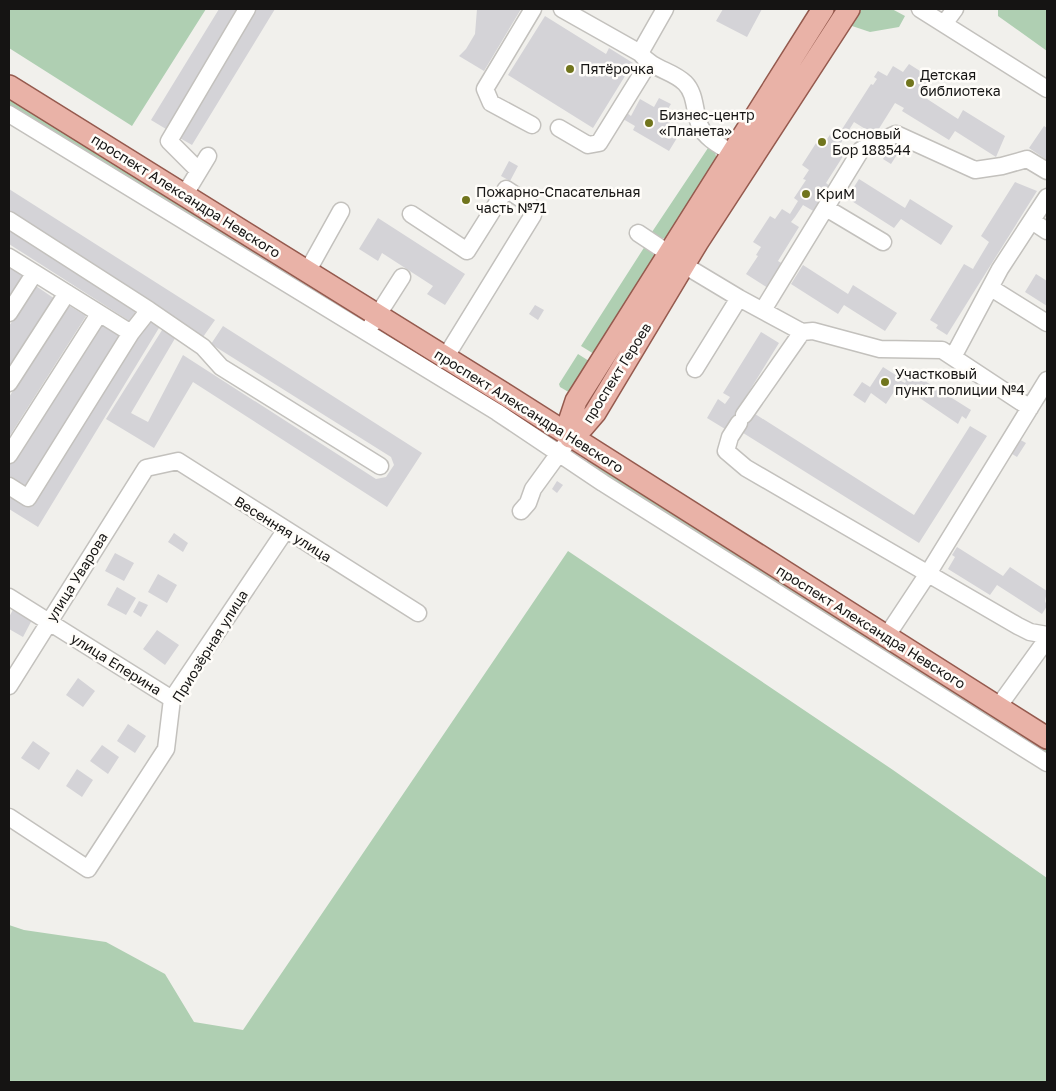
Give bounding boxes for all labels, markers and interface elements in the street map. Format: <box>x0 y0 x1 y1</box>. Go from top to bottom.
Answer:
place label: Пятёрочка <box>580 60 654 77</box>
marker: Пятёрочка <box>564 63 576 75</box>
place label: Детская библиотека <box>920 66 1001 99</box>
marker: Детская библиотека <box>904 77 916 89</box>
place label: Бизнес-центр «Планета» <box>659 106 755 139</box>
marker: Бизнес-центр «Планета» <box>643 117 655 129</box>
place label: Сосновый Бор 188544 <box>832 125 911 158</box>
street label: проспект Александра Невского <box>89 130 284 261</box>
marker: Сосновый Бор 188544 <box>816 136 828 148</box>
place label: Пожарно-Спасательная часть №71 <box>476 183 640 216</box>
place label: КриМ <box>816 185 855 202</box>
marker: КриМ <box>800 188 812 200</box>
marker: Пожарно-Спасательная часть №71 <box>460 194 472 206</box>
street label: проспект Героев <box>579 319 654 426</box>
street label: проспект Александра Невского <box>432 345 627 476</box>
place label: Участковый пункт полиции №4 <box>895 365 1025 398</box>
marker: Участковый пункт полиции №4 <box>879 376 891 388</box>
street label: Весенняя улица <box>232 492 335 565</box>
street label: улица Уварова <box>42 529 111 624</box>
street label: проспект Александра Невского <box>774 561 969 692</box>
street label: Приозёрная улица <box>168 586 251 705</box>
street label: улица Еперина <box>68 629 165 698</box>

